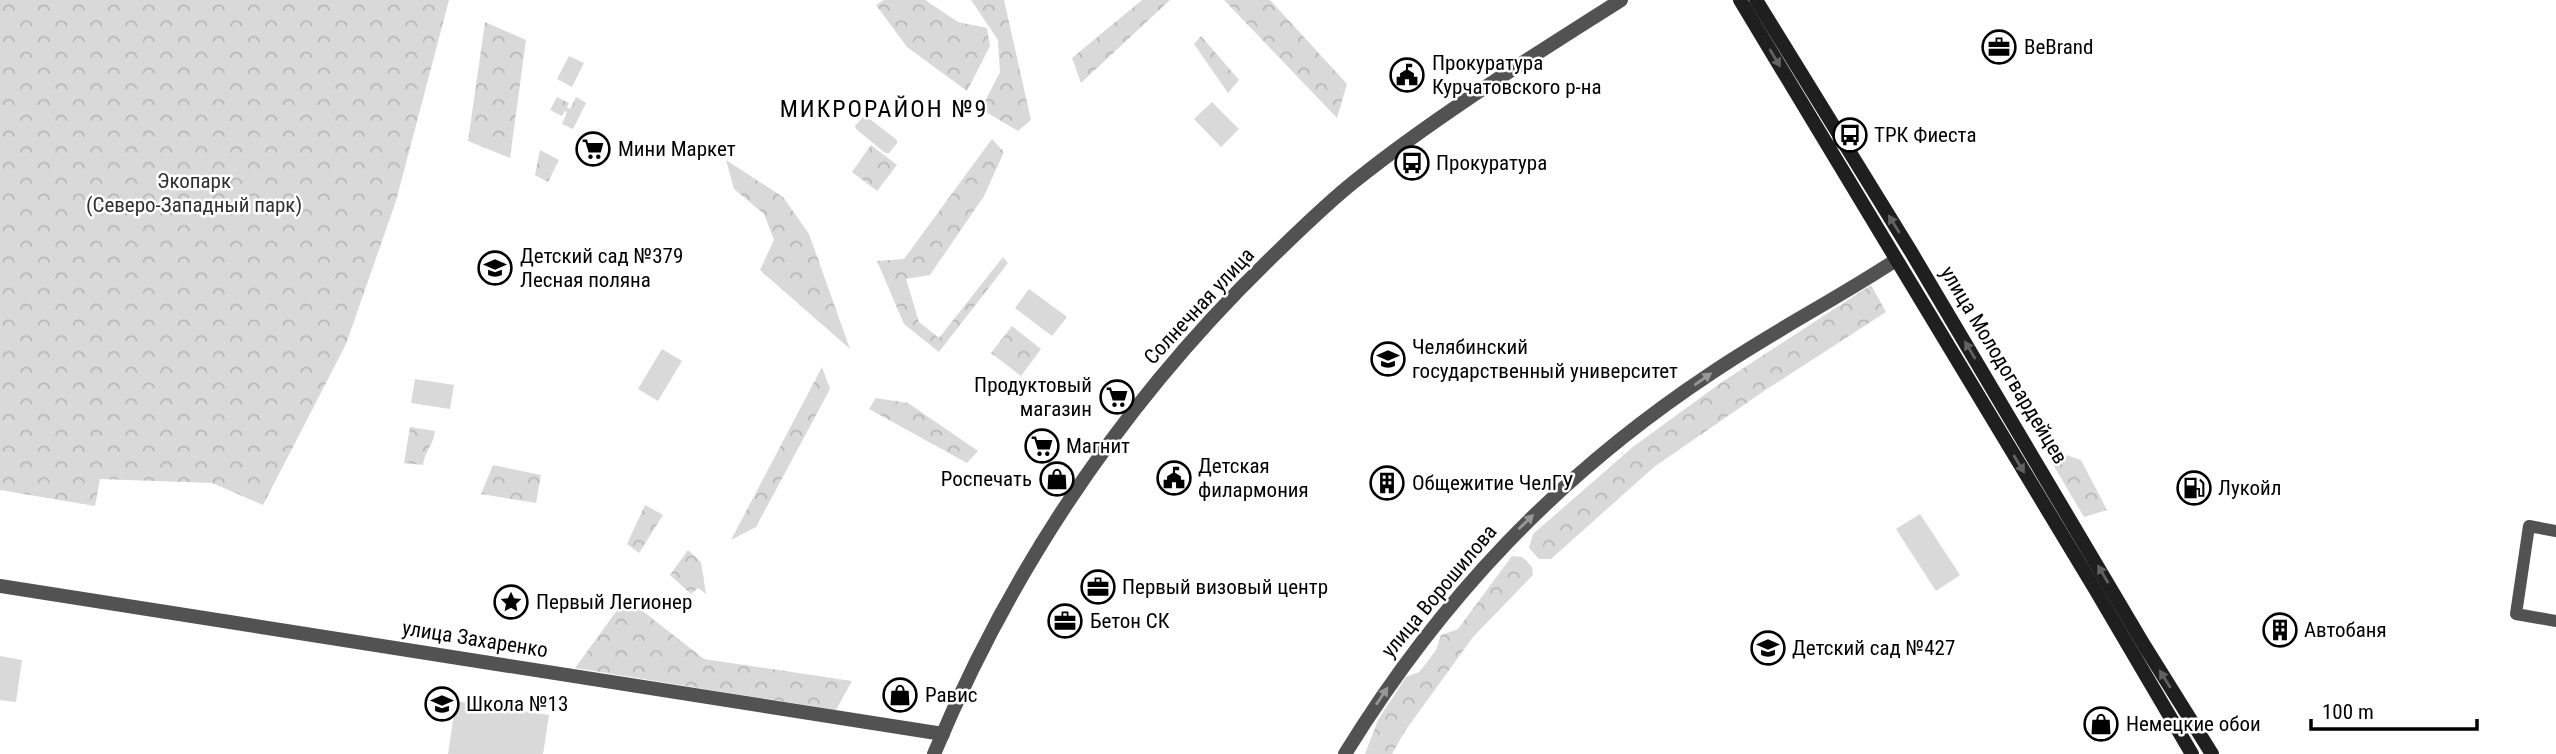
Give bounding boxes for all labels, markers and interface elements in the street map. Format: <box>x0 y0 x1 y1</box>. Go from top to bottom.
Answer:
office icon: BeBrand <box>1980 28 2018 66</box>
place label: BeBrand <box>2024 35 2093 59</box>
one-way arrow <box>1769 49 1782 68</box>
place label: Прокуратура Курчатовского р-на <box>1432 51 1601 99</box>
public building icon: Прокуратура Курчатовского р-на <box>1388 56 1426 94</box>
district label: МИКРОРАЙОН №9 <box>780 95 988 123</box>
bus stop icon: ТРК Фиеста <box>1831 116 1869 154</box>
place label: ТРК Фиеста <box>1874 123 1976 147</box>
supermarket icon: Мини Маркет <box>574 130 612 168</box>
place label: Мини Маркет <box>618 137 736 161</box>
bus stop icon: Прокуратура <box>1393 144 1431 182</box>
place label: Прокуратура <box>1436 151 1547 175</box>
park label: Экопарк (Северо-Западный парк) <box>86 169 302 217</box>
one-way arrow <box>1888 214 1900 233</box>
street label: Солнечная улица <box>1139 243 1259 369</box>
place label: Детский сад №379 Лесная поляна <box>520 244 683 292</box>
school or university icon: Детский сад №379 Лесная поляна <box>476 249 514 287</box>
street label: улица Молодогвардейцев <box>1936 262 2072 468</box>
place label: Челябинский государственный университет <box>1412 335 1678 383</box>
school or university icon: Челябинский государственный университет <box>1369 340 1407 378</box>
one-way arrow <box>1964 341 1976 360</box>
one-way arrow <box>1694 372 1712 386</box>
place label: Продуктовый магазин <box>974 373 1092 421</box>
supermarket icon: Продуктовый магазин <box>1098 378 1136 416</box>
supermarket icon: Магнит <box>1023 427 1061 465</box>
place label: Магнит <box>1066 434 1130 458</box>
place label: Детская филармония <box>1198 454 1309 502</box>
one-way arrow <box>2013 455 2026 474</box>
public building icon: Детская филармония <box>1155 459 1193 497</box>
shop icon: Роспечать <box>1038 460 1076 498</box>
building icon: Общежитие ЧелГУ <box>1368 464 1406 502</box>
place label: Роспечать <box>941 467 1032 491</box>
fuel station icon: Лукойл <box>2175 469 2213 507</box>
place label: Общежитие ЧелГУ <box>1412 471 1574 495</box>
place label: Лукойл <box>2218 476 2282 500</box>
one-way arrow <box>1518 513 1535 530</box>
street label: улица Ворошилова <box>1376 520 1502 662</box>
one-way arrow <box>2097 564 2109 583</box>
office icon: Первый визовый центр <box>1079 568 1117 606</box>
place label: Первый визовый центр <box>1122 575 1328 599</box>
place icon: Первый Легионер <box>492 583 530 621</box>
place label: Первый Легионер <box>536 590 692 614</box>
office icon: Бетон СК <box>1046 602 1084 640</box>
place label: Бетон СК <box>1090 609 1170 633</box>
building icon: Автобаня <box>2261 611 2299 649</box>
street label: улица Захаренко <box>400 616 550 662</box>
place label: Автобаня <box>2304 618 2387 642</box>
school or university icon: Детский сад №427 <box>1749 629 1787 667</box>
place label: Детский сад №427 <box>1792 636 1955 660</box>
one-way arrow <box>2159 669 2172 688</box>
shop icon: Равис <box>881 676 919 714</box>
place label: Равис <box>925 683 978 707</box>
school or university icon: Школа №13 <box>423 685 461 723</box>
one-way arrow <box>1375 687 1388 706</box>
scale bar <box>2311 688 2477 732</box>
place label: Школа №13 <box>466 692 568 716</box>
text: 100 m <box>2322 700 2374 724</box>
shop icon: Немецкие обои <box>2082 705 2120 743</box>
place label: Немецкие обои <box>2126 712 2261 736</box>

